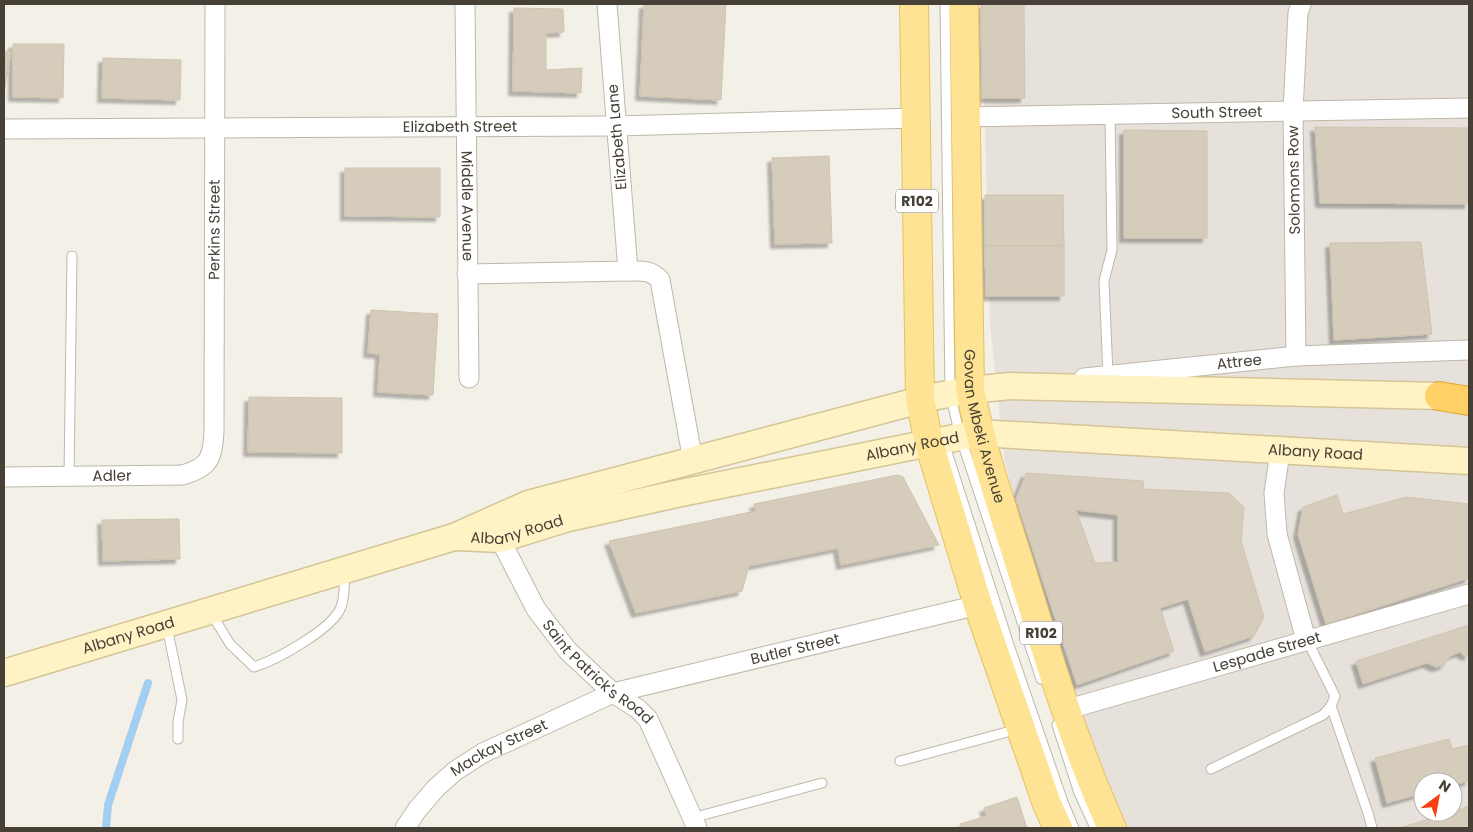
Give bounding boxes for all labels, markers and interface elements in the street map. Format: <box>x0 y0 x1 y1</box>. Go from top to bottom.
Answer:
street label: Elizabeth Lane <box>601 83 632 191</box>
street label: South Street <box>1171 101 1263 123</box>
street label: Elizabeth Street <box>403 115 517 137</box>
street label: Solomons Row <box>1282 125 1305 235</box>
street label: Middle Avenue <box>457 151 479 261</box>
street label: Perkins Street <box>203 179 225 280</box>
road number: R102 <box>896 190 938 212</box>
street label: Govan Mbeki Avenue <box>959 349 1011 506</box>
street label: Attree <box>1216 349 1263 374</box>
street label: Albany Road <box>864 426 961 466</box>
street label: Albany Road <box>1267 439 1364 465</box>
street label: Adler <box>92 465 132 486</box>
street label: Albany Road <box>470 509 566 549</box>
street label: Albany Road <box>80 611 177 659</box>
street label: Saint Patrick's Road <box>538 615 658 729</box>
road number: R102 <box>1020 622 1062 644</box>
street label: Lespade Street <box>1210 626 1323 677</box>
street label: Butler Street <box>748 628 842 669</box>
street label: Mackay Street <box>446 714 551 781</box>
north arrow <box>1413 772 1463 822</box>
text: N <box>1435 775 1455 797</box>

